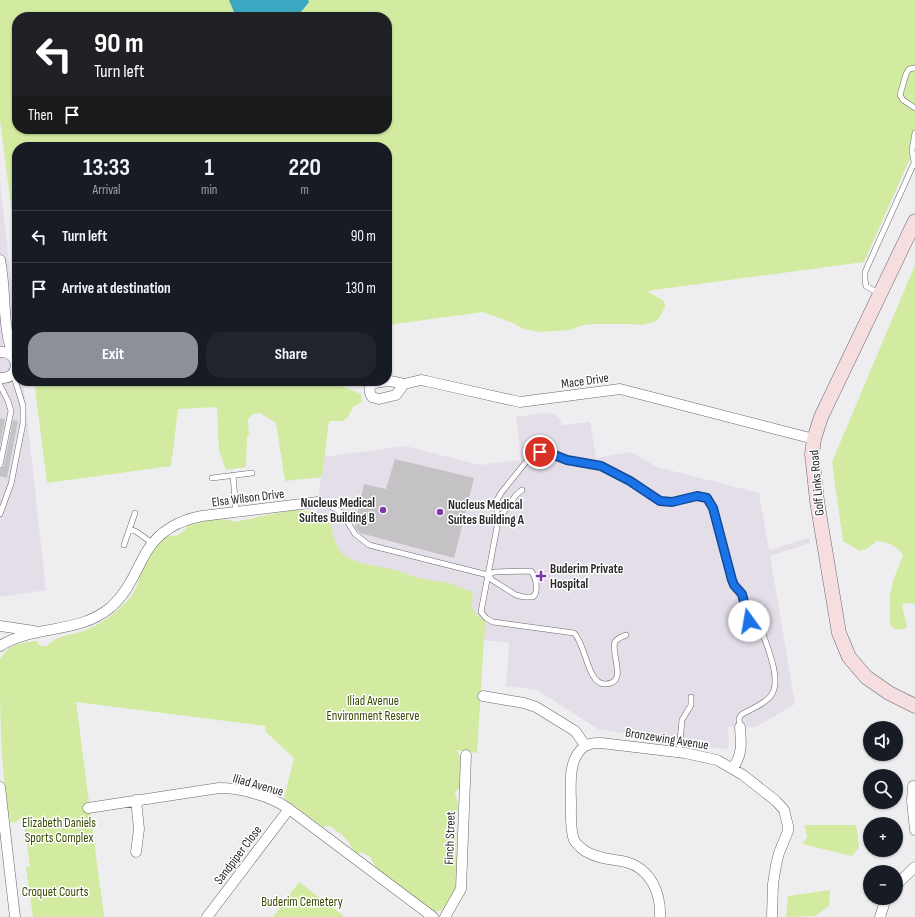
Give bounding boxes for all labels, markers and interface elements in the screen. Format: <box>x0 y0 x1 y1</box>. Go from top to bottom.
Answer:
text: 90 m <box>94 27 144 60</box>
icon: left <box>28 28 80 80</box>
text: Turn left <box>94 61 145 82</box>
icon: arrive <box>61 104 83 126</box>
text: Then <box>28 106 53 125</box>
text: 13:33 <box>83 153 130 182</box>
text: 1 <box>205 153 214 182</box>
text: 220 <box>288 153 321 182</box>
text: Arrival <box>93 182 121 198</box>
text: min <box>201 182 217 198</box>
text: m <box>301 182 309 198</box>
icon: left <box>28 226 50 248</box>
text: Turn left <box>62 227 107 246</box>
text: 90 m <box>351 227 376 246</box>
icon: arrive <box>28 278 50 300</box>
text: Arrive at destination <box>62 279 171 298</box>
text: 130 m <box>346 279 376 298</box>
button: Exit <box>28 332 198 378</box>
button: Share <box>206 332 376 378</box>
street label: Mace Drive <box>560 370 610 392</box>
pin <box>523 435 557 469</box>
icon: arrive <box>529 441 551 463</box>
street label: Golf Links Road <box>806 449 828 517</box>
street label: Elsa Wilson Drive <box>211 486 285 510</box>
place label: Nucleus Medical Suites Building B <box>299 495 375 526</box>
place label: Nucleus Medical Suites Building A <box>448 497 525 528</box>
marker: Nucleus Medical Suites Building B <box>378 505 388 515</box>
marker: Nucleus Medical Suites Building A <box>435 507 445 517</box>
place label: Buderim Private Hospital <box>550 561 624 592</box>
marker: Buderim Private Hospital <box>535 570 547 582</box>
position arrow <box>728 600 770 642</box>
park label: Iliad Avenue Environment Reserve <box>326 693 420 724</box>
map controls <box>863 721 903 905</box>
button: sound <box>863 721 903 761</box>
street label: Bronzewing Avenue <box>624 725 710 753</box>
button: search <box>863 769 903 809</box>
street label: Iliad Avenue <box>231 770 285 800</box>
street label: Finch Street <box>441 811 459 865</box>
park label: Elizabeth Daniels Sports Complex <box>22 815 96 846</box>
button: + <box>863 817 903 857</box>
street label: Sandpiper Close <box>211 822 265 888</box>
button: − <box>863 865 903 905</box>
park label: Croquet Courts <box>22 884 89 900</box>
park label: Buderim Cemetery <box>261 894 343 910</box>

